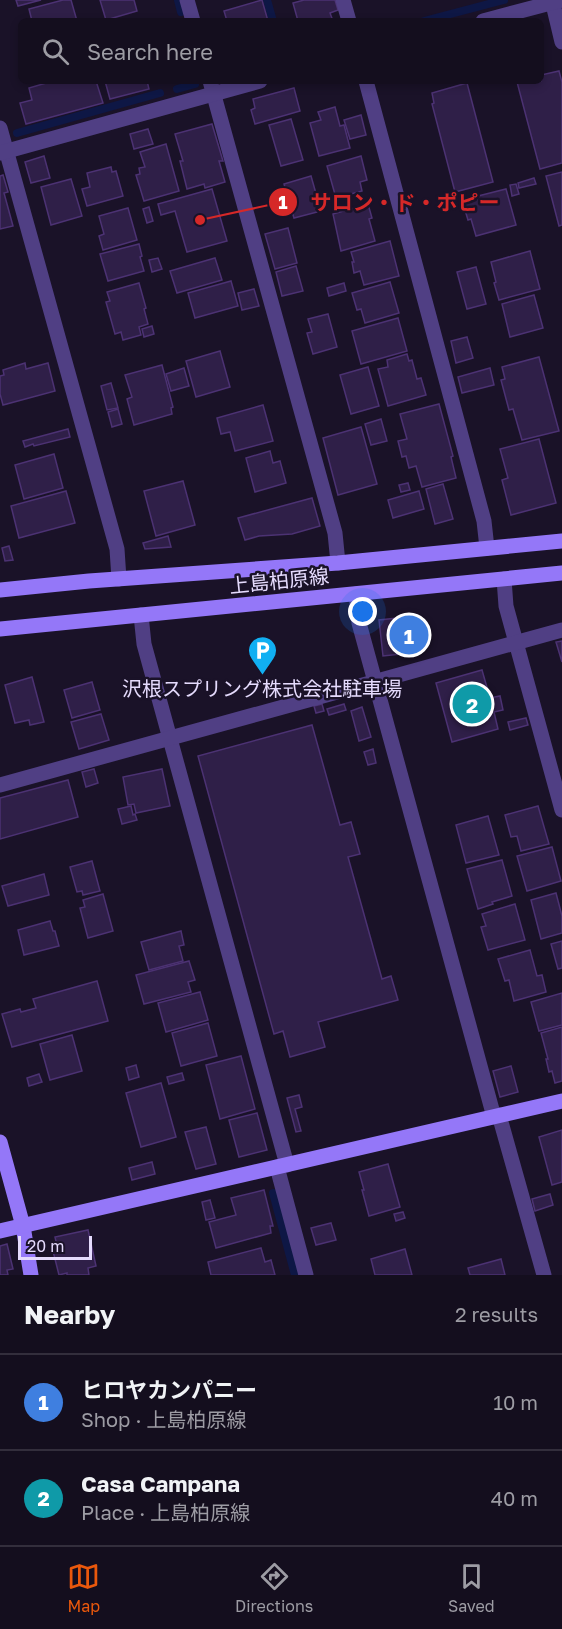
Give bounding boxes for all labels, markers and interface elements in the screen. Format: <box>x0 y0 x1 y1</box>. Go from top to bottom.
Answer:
search box <box>18 18 544 84</box>
icon: search <box>39 35 72 68</box>
text: Search here <box>87 38 213 65</box>
callout: サロン・ド・ポピー <box>268 183 511 222</box>
text: サロン・ド・ポピー <box>311 189 500 215</box>
text: 1 <box>278 191 288 213</box>
street label: 上島柏原線 <box>228 563 330 597</box>
your location <box>348 597 377 626</box>
pin: 1 <box>390 612 428 658</box>
parking icon: 沢根スプリング株式会社駐車場 <box>246 634 278 676</box>
place label: 沢根スプリング株式会社駐車場 <box>122 676 402 700</box>
pin: 2 <box>452 682 492 726</box>
scale bar <box>18 1233 92 1260</box>
text: 20 m <box>27 1236 64 1256</box>
text: Nearby <box>24 1299 115 1330</box>
text: 2 results <box>455 1302 538 1326</box>
text: ヒロヤカンパニー <box>81 1376 257 1403</box>
text: 1 <box>38 1390 49 1414</box>
text: 10 m <box>493 1390 538 1414</box>
text: Shop · 上島柏原線 <box>81 1407 246 1431</box>
text: Casa Campana <box>81 1470 240 1497</box>
text: 2 <box>37 1486 50 1510</box>
text: 40 m <box>491 1486 538 1510</box>
text: Place · 上島柏原線 <box>81 1500 250 1524</box>
tab: Map <box>67 1560 100 1616</box>
tab: Directions <box>235 1560 313 1616</box>
tab: Saved <box>448 1560 495 1616</box>

